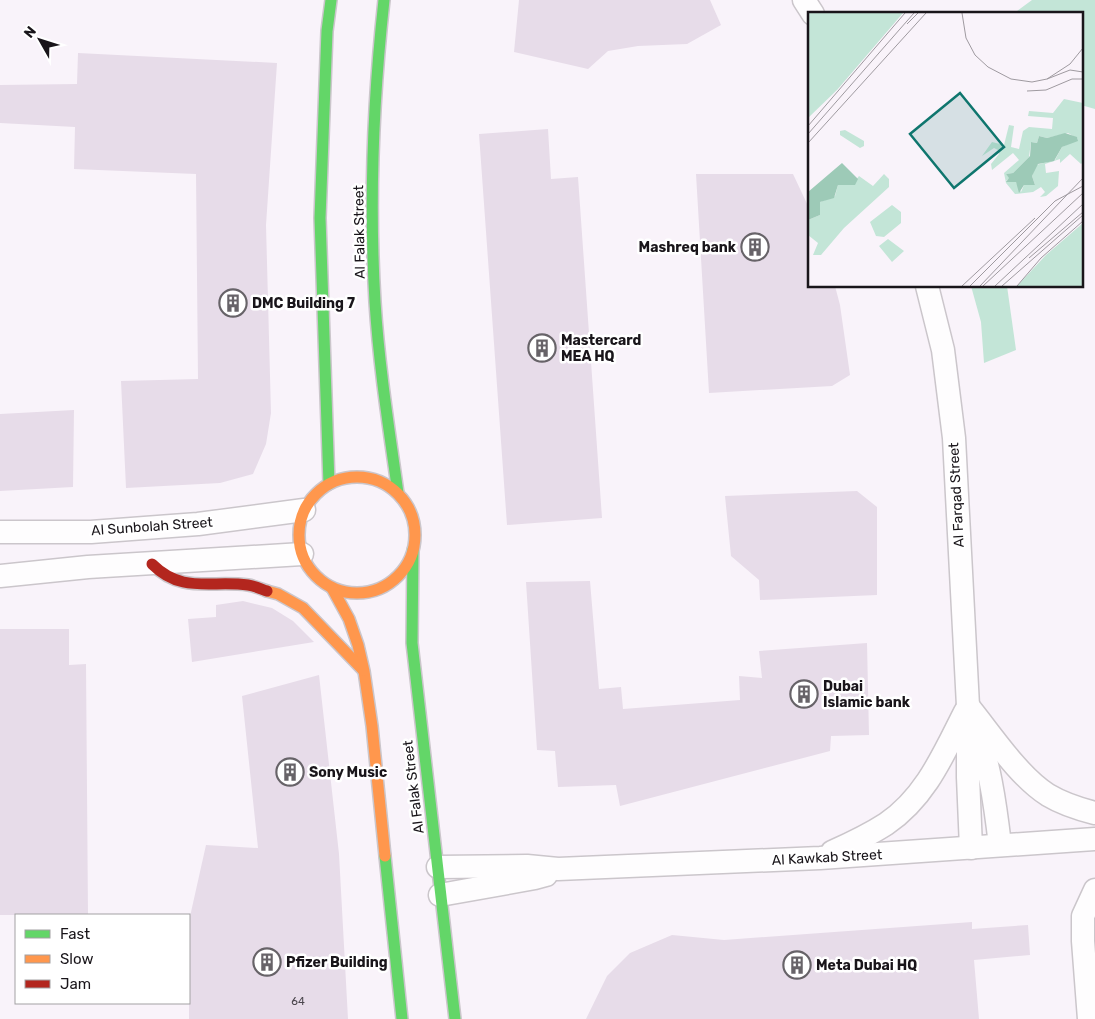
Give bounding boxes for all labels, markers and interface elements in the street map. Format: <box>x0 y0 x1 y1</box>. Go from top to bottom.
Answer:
inset map <box>808 12 1082 288</box>
north arrow <box>15 15 65 65</box>
text: N <box>21 23 40 41</box>
street label: Al Falak Street <box>350 184 369 279</box>
building icon: Mashreq bank <box>740 232 770 262</box>
place label: Mashreq bank <box>639 239 737 256</box>
building icon: DMC Building 7 <box>218 288 248 318</box>
place label: DMC Building 7 <box>252 295 355 312</box>
place label: Mastercard MEA HQ <box>561 332 642 365</box>
building icon: Mastercard MEA HQ <box>527 333 557 363</box>
street label: Al Farqad Street <box>945 441 968 548</box>
street label: Al Sunbolah Street <box>91 514 214 539</box>
place label: Dubai Islamic bank <box>823 678 911 711</box>
building icon: Dubai Islamic bank <box>789 679 819 709</box>
street label: Al Falak Street <box>399 739 428 835</box>
building icon: Sony Music <box>275 757 305 787</box>
place label: Sony Music <box>309 764 387 781</box>
street label: Al Kawkab Street <box>771 846 883 869</box>
legend <box>15 914 190 1004</box>
text: Fast <box>60 925 90 943</box>
building icon: Pfizer Building <box>252 947 282 977</box>
text: Slow <box>60 950 93 968</box>
building icon: Meta Dubai HQ <box>782 950 812 980</box>
place label: Pfizer Building <box>286 954 388 971</box>
place label: Meta Dubai HQ <box>816 957 917 974</box>
text: Jam <box>60 975 91 993</box>
house number: 64 <box>291 995 305 1008</box>

